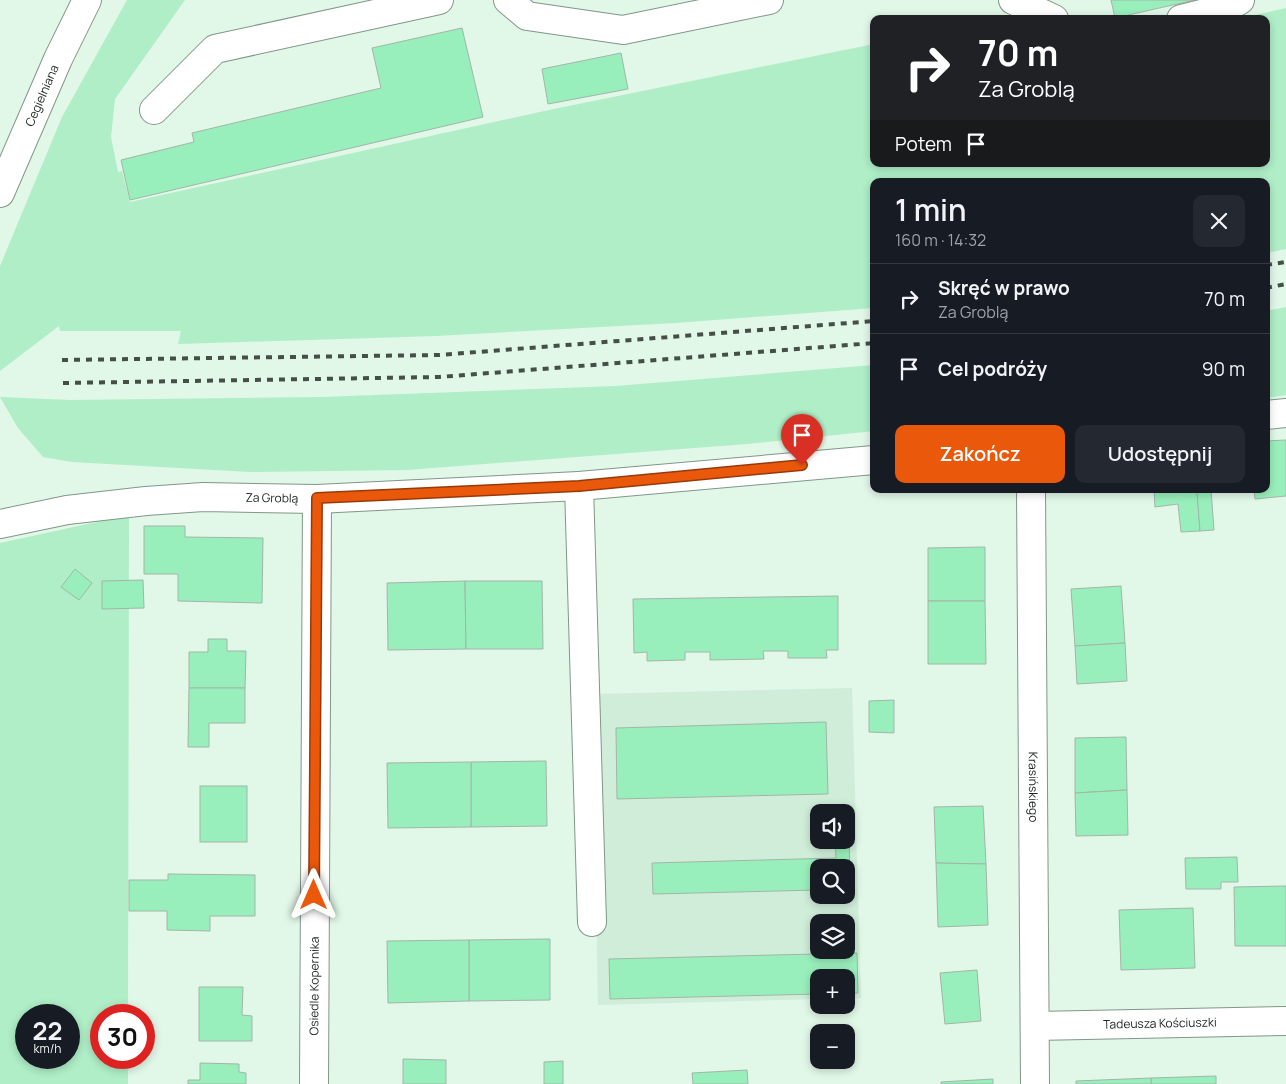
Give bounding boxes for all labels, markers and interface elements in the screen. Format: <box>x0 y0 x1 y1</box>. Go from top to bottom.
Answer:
text: 70 m <box>978 29 1058 77</box>
icon: right <box>895 35 960 100</box>
street label: Cegielniana <box>21 62 63 129</box>
text: Za Groblą <box>978 74 1075 104</box>
icon: arrive <box>962 130 990 158</box>
text: Potem <box>895 131 952 157</box>
text: 1 min <box>895 189 967 230</box>
button: close <box>1193 195 1245 247</box>
text: 160 m · 14:32 <box>895 229 986 251</box>
text: Skręć w prawo <box>938 275 1070 301</box>
icon: right <box>895 285 923 313</box>
text: 70 m <box>1204 286 1245 312</box>
text: Za Groblą <box>938 301 1008 323</box>
icon: arrive <box>895 355 923 383</box>
text: Cel podróży <box>938 356 1047 382</box>
text: 90 m <box>1202 356 1245 382</box>
pin <box>781 414 823 465</box>
icon: arrive <box>788 421 816 449</box>
button: Zakończ <box>895 425 1065 483</box>
button: Udostępnij <box>1075 425 1245 483</box>
street label: Za Groblą <box>245 489 298 507</box>
street label: Krasińskiego <box>1025 752 1042 822</box>
map controls <box>810 804 855 1069</box>
button: sound <box>810 804 855 849</box>
button: search <box>810 859 855 904</box>
position arrow <box>287 868 339 920</box>
button: layers <box>810 914 855 959</box>
street label: Osiedle Kopernika <box>305 936 323 1036</box>
button: + <box>810 969 855 1014</box>
speed limit sign: 30 <box>90 1004 155 1069</box>
text: 22 <box>33 1013 62 1048</box>
street label: Tadeusza Kościuszki <box>1103 1013 1217 1033</box>
button: − <box>810 1024 855 1069</box>
text: km/h <box>34 1040 61 1057</box>

